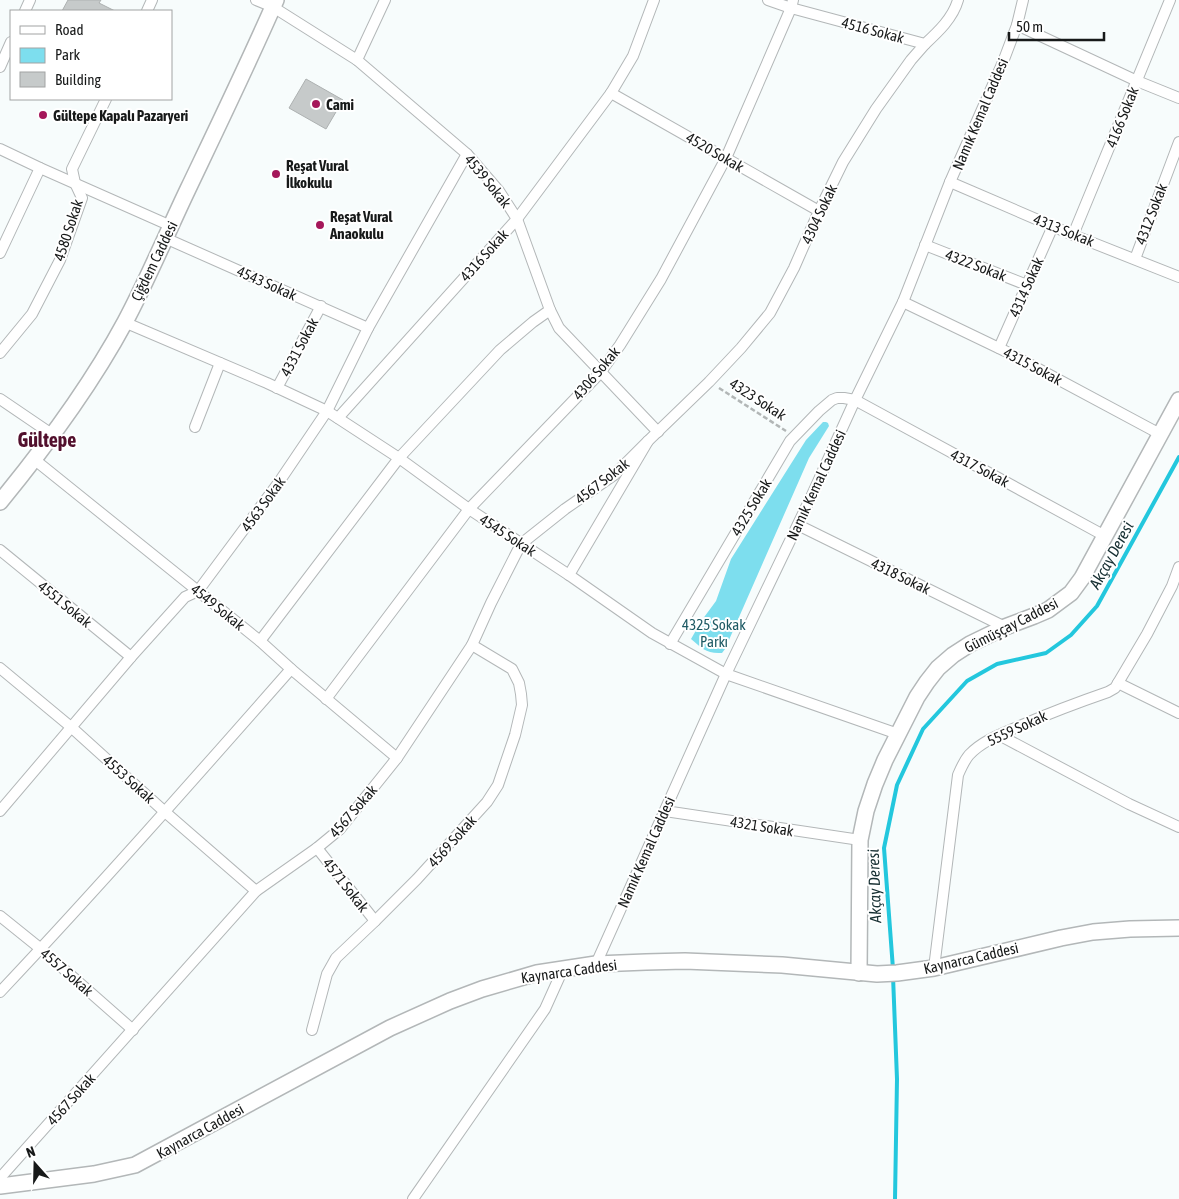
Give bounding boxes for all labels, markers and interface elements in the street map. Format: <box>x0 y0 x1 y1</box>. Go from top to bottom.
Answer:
legend <box>10 10 172 100</box>
scale bar <box>1009 10 1104 42</box>
street label: 4516 Sokak <box>840 14 906 47</box>
text: 50 m <box>1016 18 1043 35</box>
text: Road <box>55 21 84 38</box>
text: Park <box>55 46 80 63</box>
street label: Namık Kemal Caddesi <box>949 55 1011 173</box>
text: Building <box>55 71 101 88</box>
street label: 4166 Sokak <box>1102 84 1142 150</box>
place label: Cami <box>326 96 354 113</box>
marker: Cami <box>310 98 322 110</box>
place label: Gültepe Kapalı Pazaryeri <box>53 107 188 124</box>
marker: Gültepe Kapalı Pazaryeri <box>37 109 49 121</box>
street label: 4520 Sokak <box>683 129 747 176</box>
street label: 4539 Sokak <box>461 151 515 211</box>
place label: Reşat Vural İlkokulu <box>286 157 349 191</box>
marker: Reşat Vural İlkokulu <box>270 168 282 180</box>
street label: 4304 Sokak <box>798 181 840 246</box>
street label: 4312 Sokak <box>1132 181 1171 247</box>
street label: 4580 Sokak <box>50 197 86 263</box>
place label: Reşat Vural Anaokulu <box>329 208 393 242</box>
street label: 4313 Sokak <box>1031 210 1097 250</box>
street label: Çiğdem Caddesi <box>127 218 181 304</box>
marker: Reşat Vural Anaokulu <box>314 219 326 231</box>
street label: 4316 Sokak <box>456 225 512 284</box>
street label: 4322 Sokak <box>943 246 1009 285</box>
street label: 4314 Sokak <box>1005 254 1047 320</box>
street label: 4543 Sokak <box>234 262 300 304</box>
street label: 4331 Sokak <box>277 314 322 379</box>
street label: 4306 Sokak <box>569 343 623 403</box>
street label: 4315 Sokak <box>1001 344 1066 389</box>
street label: 4323 Sokak <box>727 375 790 424</box>
street label: Namık Kemal Caddesi <box>783 427 849 543</box>
district label: Gültepe <box>18 428 76 451</box>
street label: 4317 Sokak <box>948 446 1013 491</box>
street label: 4567 Sokak <box>572 454 633 507</box>
street label: 4563 Sokak <box>237 473 289 535</box>
street label: 4325 Sokak <box>727 475 775 539</box>
street label: 4545 Sokak <box>477 511 540 560</box>
water label: Akçay Deresi <box>1085 518 1138 593</box>
street label: 4318 Sokak <box>869 554 934 598</box>
street label: 4551 Sokak <box>35 577 95 631</box>
street label: 4549 Sokak <box>188 580 248 634</box>
street label: Gümüşçay Caddesi <box>961 594 1061 656</box>
park label: 4325 Sokak Parkı <box>682 616 746 650</box>
street label: 5559 Sokak <box>985 707 1050 749</box>
street label: 4553 Sokak <box>100 751 159 807</box>
street label: 4567 Sokak <box>326 781 381 841</box>
street label: Namık Kemal Caddesi <box>614 794 678 910</box>
street label: 4569 Sokak <box>424 811 480 870</box>
street label: 4321 Sokak <box>729 813 795 839</box>
water label: Akçay Deresi <box>864 848 885 924</box>
street label: 4571 Sokak <box>320 855 373 916</box>
street label: Kaynarca Caddesi <box>922 939 1020 977</box>
street label: 4557 Sokak <box>37 945 97 1000</box>
street label: Kaynarca Caddesi <box>520 956 618 986</box>
street label: 4567 Sokak <box>43 1069 99 1128</box>
street label: Kaynarca Caddesi <box>153 1100 247 1162</box>
north arrow <box>10 1139 60 1189</box>
text: N <box>24 1143 37 1161</box>

